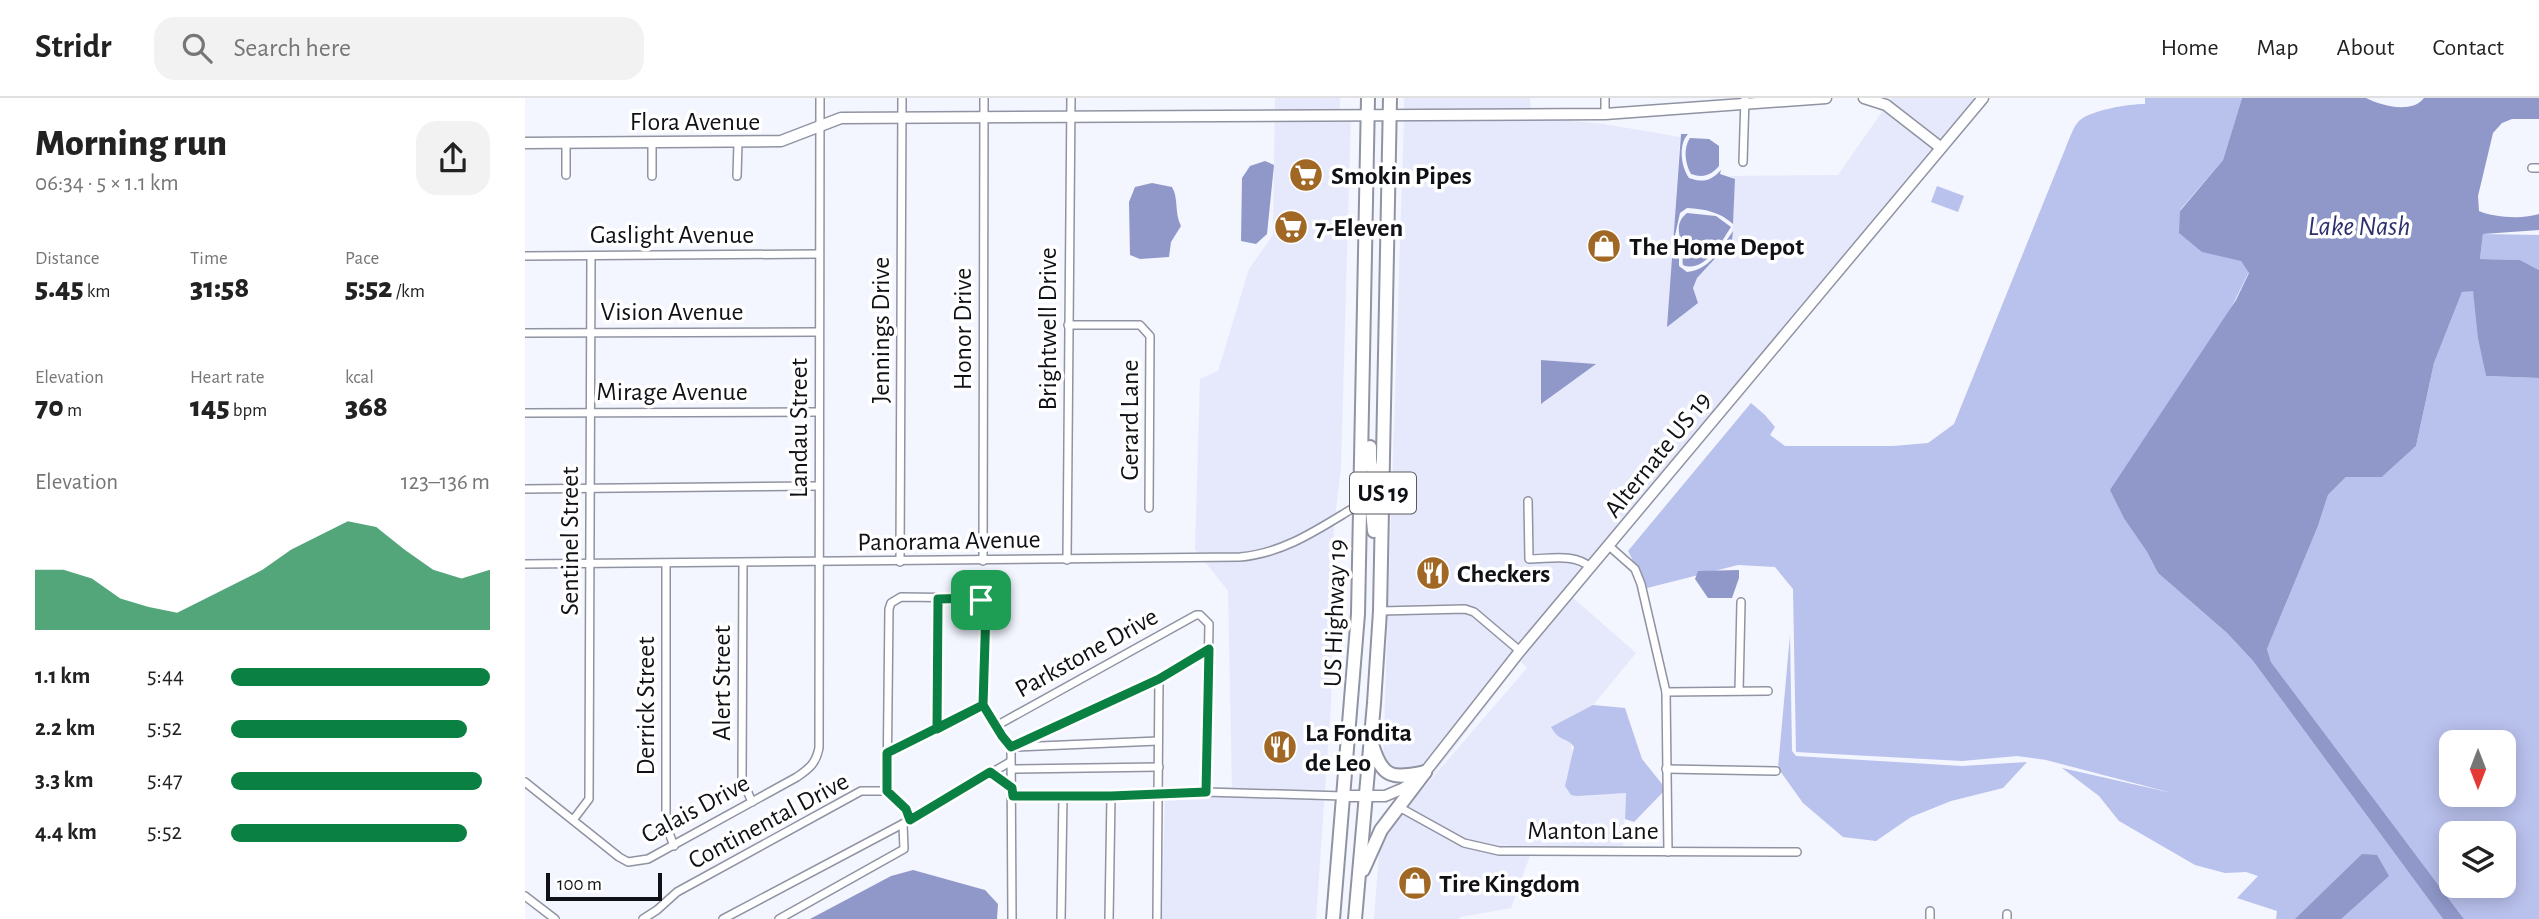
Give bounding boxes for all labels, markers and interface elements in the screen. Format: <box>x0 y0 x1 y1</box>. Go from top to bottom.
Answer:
search box <box>154 17 644 80</box>
icon: search <box>178 29 216 67</box>
text: Stridr <box>35 31 112 64</box>
text: Search here <box>234 35 351 61</box>
text: Home <box>2161 36 2219 60</box>
text: Map <box>2257 36 2299 60</box>
text: About <box>2337 36 2394 60</box>
text: Contact <box>2432 36 2504 60</box>
street label: Flora Avenue <box>630 109 760 135</box>
button: share <box>416 121 490 195</box>
text: Morning run <box>35 125 227 163</box>
supermarket icon: Smokin Pipes <box>1287 156 1325 194</box>
place label: Smokin Pipes <box>1331 163 1472 189</box>
text: 06:34 · 5 × 1.1 km <box>35 172 179 195</box>
supermarket icon: 7-Eleven <box>1272 208 1310 246</box>
water label: Lake Nash <box>2308 213 2410 241</box>
place label: 7-Eleven <box>1315 215 1403 241</box>
street label: Gaslight Avenue <box>590 222 754 248</box>
shop icon: The Home Depot <box>1585 227 1623 265</box>
place label: The Home Depot <box>1629 234 1804 260</box>
street label: Brightwell Drive <box>1035 247 1061 411</box>
text: Distance <box>35 249 99 268</box>
text: Time <box>190 249 228 268</box>
text: Pace <box>345 249 379 268</box>
street label: Jennings Drive <box>868 257 894 403</box>
street label: Honor Drive <box>950 268 976 390</box>
text: 5.45 <box>35 273 84 303</box>
text: 31:58 <box>190 273 249 303</box>
text: 5:52 <box>345 273 393 303</box>
text: km <box>84 282 111 301</box>
text: /km <box>393 282 425 301</box>
street label: Vision Avenue <box>601 299 743 325</box>
street label: Landau Street <box>786 358 812 498</box>
street label: Gerard Lane <box>1117 359 1143 481</box>
text: Elevation <box>35 368 104 387</box>
text: Heart rate <box>190 368 265 387</box>
text: kcal <box>345 368 374 387</box>
street label: Mirage Avenue <box>596 379 748 405</box>
street label: Alternate US 19 <box>1599 387 1716 522</box>
text: 70 <box>35 392 64 422</box>
text: 145 <box>190 392 230 422</box>
text: 368 <box>345 392 388 422</box>
text: m <box>64 401 82 420</box>
text: bpm <box>230 401 267 420</box>
street label: Sentinel Street <box>557 466 583 616</box>
text: Elevation <box>35 471 118 494</box>
text: 123–136 m <box>401 471 490 494</box>
road number: US 19 <box>1350 472 1416 514</box>
street label: Panorama Avenue <box>857 526 1041 556</box>
street label: US Highway 19 <box>1319 539 1351 687</box>
restaurant icon: Checkers <box>1414 554 1452 592</box>
place label: Checkers <box>1457 561 1550 587</box>
pin <box>951 570 1011 630</box>
icon: arrive <box>962 581 1000 619</box>
street label: Parkstone Drive <box>1011 603 1162 703</box>
street label: Alert Street <box>709 625 735 741</box>
street label: Derrick Street <box>633 636 659 776</box>
text: 1.1 km <box>35 665 90 688</box>
text: 5:44 <box>147 665 184 688</box>
text: 2.2 km <box>35 717 95 740</box>
text: 5:52 <box>147 717 182 740</box>
place label: La Fondita de Leo <box>1305 720 1412 776</box>
restaurant icon: La Fondita de Leo <box>1261 728 1299 766</box>
north arrow <box>2439 730 2517 807</box>
map controls <box>2439 730 2516 898</box>
street label: Continental Drive <box>684 768 853 874</box>
text: 3.3 km <box>35 769 94 792</box>
text: 5:47 <box>147 769 183 792</box>
street label: Calais Drive <box>637 770 754 848</box>
street label: Manton Lane <box>1527 818 1659 844</box>
text: 4.4 km <box>35 821 97 844</box>
text: 5:52 <box>147 821 182 844</box>
button: layers <box>2439 821 2516 898</box>
shop icon: Tire Kingdom <box>1396 864 1434 902</box>
scale bar <box>546 870 661 902</box>
place label: Tire Kingdom <box>1439 871 1580 897</box>
text: 100 m <box>557 875 602 894</box>

